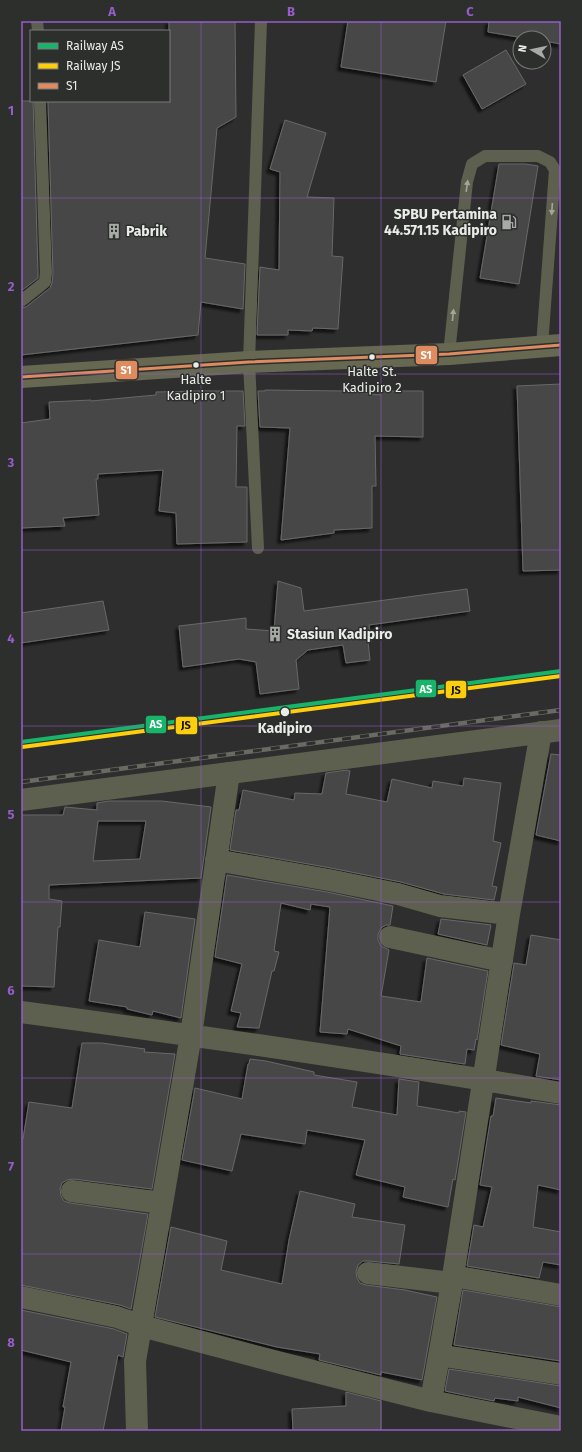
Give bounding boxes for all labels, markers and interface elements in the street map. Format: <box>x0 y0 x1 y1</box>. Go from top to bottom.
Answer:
text: A <box>107 4 116 19</box>
text: B <box>287 4 295 19</box>
text: C <box>466 4 474 19</box>
legend <box>30 30 170 102</box>
north arrow <box>512 30 552 70</box>
text: Railway AS <box>66 39 124 53</box>
text: N <box>516 44 530 53</box>
text: Railway JS <box>66 59 121 73</box>
text: S1 <box>66 79 77 93</box>
text: 1 <box>8 103 14 118</box>
one-way arrow <box>464 179 470 192</box>
one-way arrow <box>549 203 556 215</box>
place label: SPBU Pertamina 44.571.15 Kadipiro <box>384 206 497 239</box>
fuel station icon: SPBU Pertamina 44.571.15 Kadipiro <box>500 213 518 231</box>
building icon: Pabrik <box>105 222 123 240</box>
place label: Pabrik <box>126 223 167 240</box>
text: 2 <box>8 279 15 294</box>
one-way arrow <box>450 309 456 321</box>
line badge: S1 <box>415 345 438 365</box>
text: S1 <box>421 349 432 362</box>
marker: Halte St. Kadipiro 2 <box>367 352 377 362</box>
line badge: S1 <box>115 360 138 380</box>
marker: Halte Kadipiro 1 <box>191 360 201 370</box>
text: S1 <box>121 364 132 377</box>
place label: Halte St. Kadipiro 2 <box>342 364 402 395</box>
place label: Halte Kadipiro 1 <box>167 372 225 403</box>
text: 3 <box>7 455 15 470</box>
building icon: Stasiun Kadipiro <box>266 625 284 643</box>
place label: Stasiun Kadipiro <box>287 626 392 643</box>
text: 4 <box>7 631 15 646</box>
line badge: AS <box>415 679 437 698</box>
line badge: JS <box>445 680 467 699</box>
text: AS <box>419 683 433 696</box>
text: JS <box>450 684 462 697</box>
marker: Kadipiro <box>279 706 291 718</box>
line badge: AS <box>145 715 167 734</box>
line badge: JS <box>175 716 198 735</box>
text: AS <box>149 718 163 731</box>
text: JS <box>180 719 192 732</box>
place label: Kadipiro <box>258 720 312 737</box>
text: 5 <box>8 807 15 822</box>
text: 6 <box>7 983 15 998</box>
text: 7 <box>8 1159 14 1174</box>
text: 8 <box>7 1335 15 1350</box>

